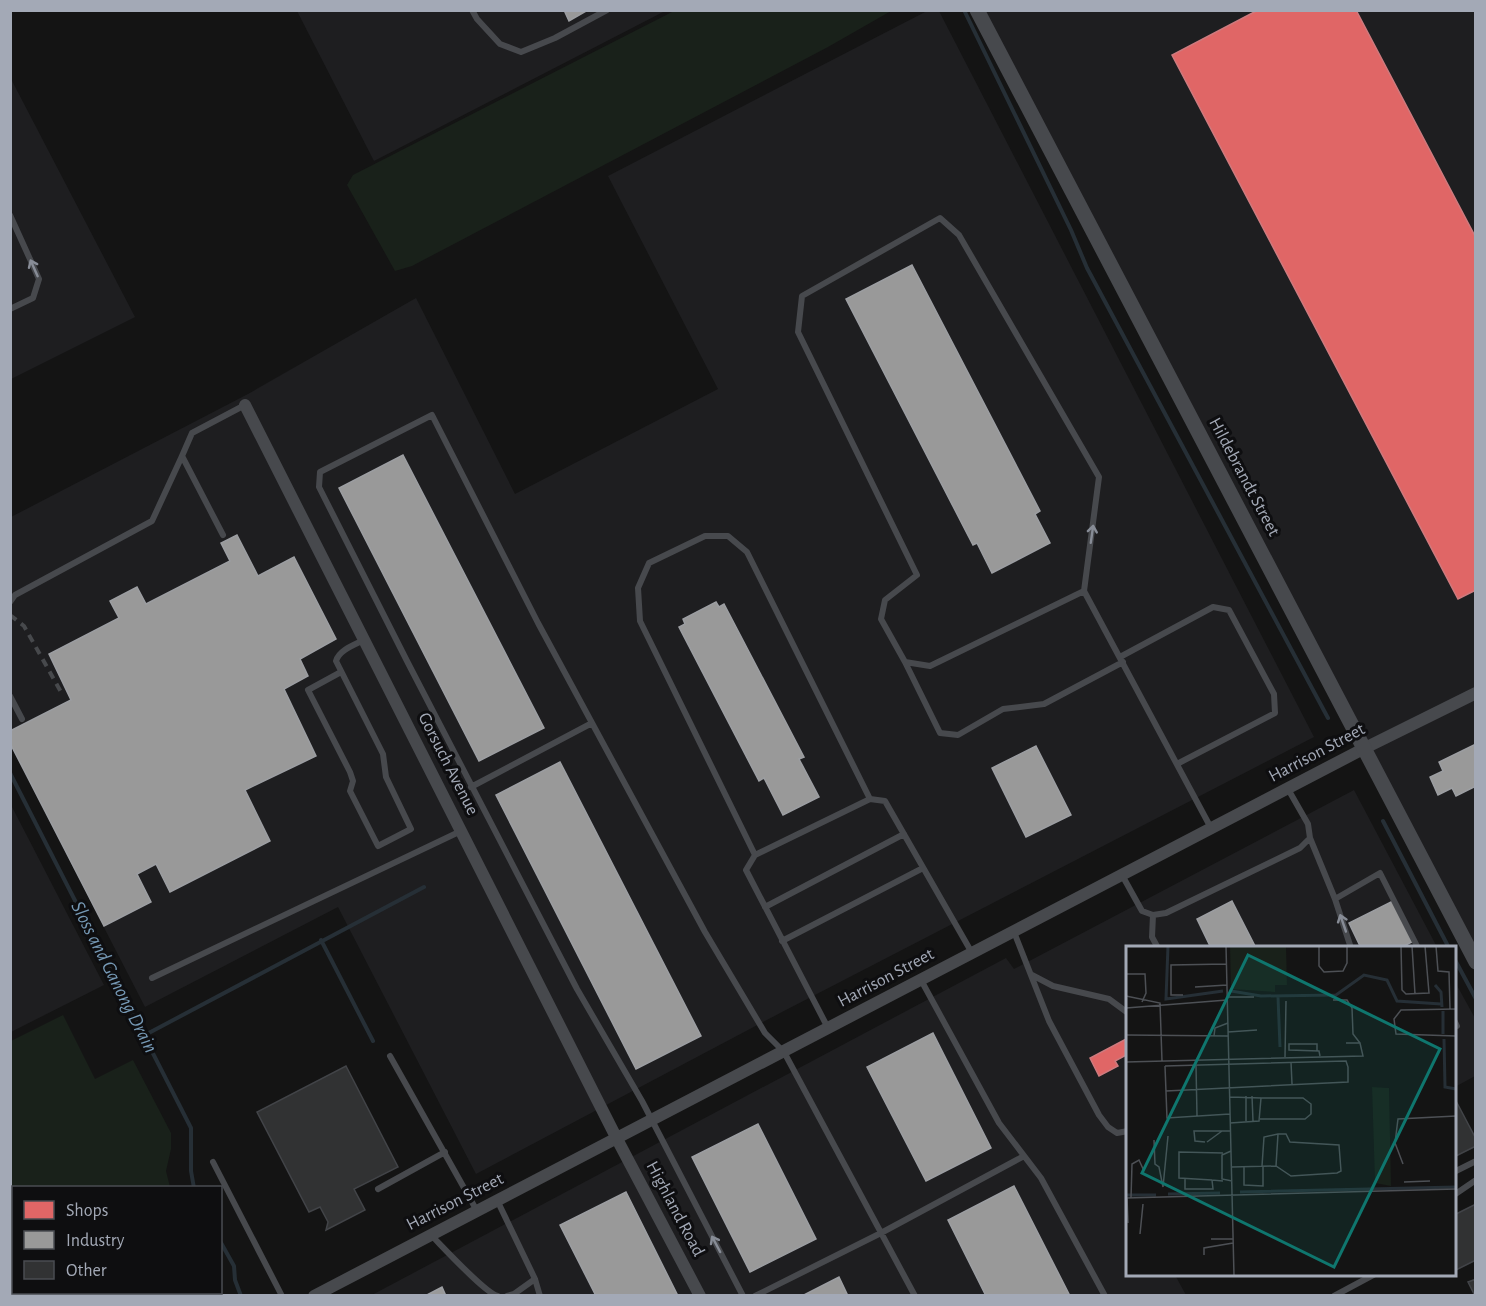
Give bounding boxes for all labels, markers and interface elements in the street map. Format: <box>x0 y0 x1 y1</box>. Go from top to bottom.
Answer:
one-way arrow <box>28 259 40 277</box>
street label: Hildebrandt Street <box>1205 415 1283 539</box>
one-way arrow <box>1086 524 1097 544</box>
street label: Gorsuch Avenue <box>414 710 482 818</box>
street label: Harrison Street <box>1266 720 1368 786</box>
water label: Sloss and Ganong Drain <box>67 898 161 1056</box>
one-way arrow <box>1337 914 1348 933</box>
street label: Harrison Street <box>835 945 937 1011</box>
inset map <box>1126 946 1456 1276</box>
street label: Highland Road <box>642 1159 708 1259</box>
street label: Harrison Street <box>404 1170 507 1234</box>
legend <box>12 1186 222 1294</box>
text: Shops <box>66 1202 108 1220</box>
text: Industry <box>66 1232 125 1250</box>
one-way arrow <box>709 1235 721 1253</box>
text: Other <box>66 1262 107 1280</box>

